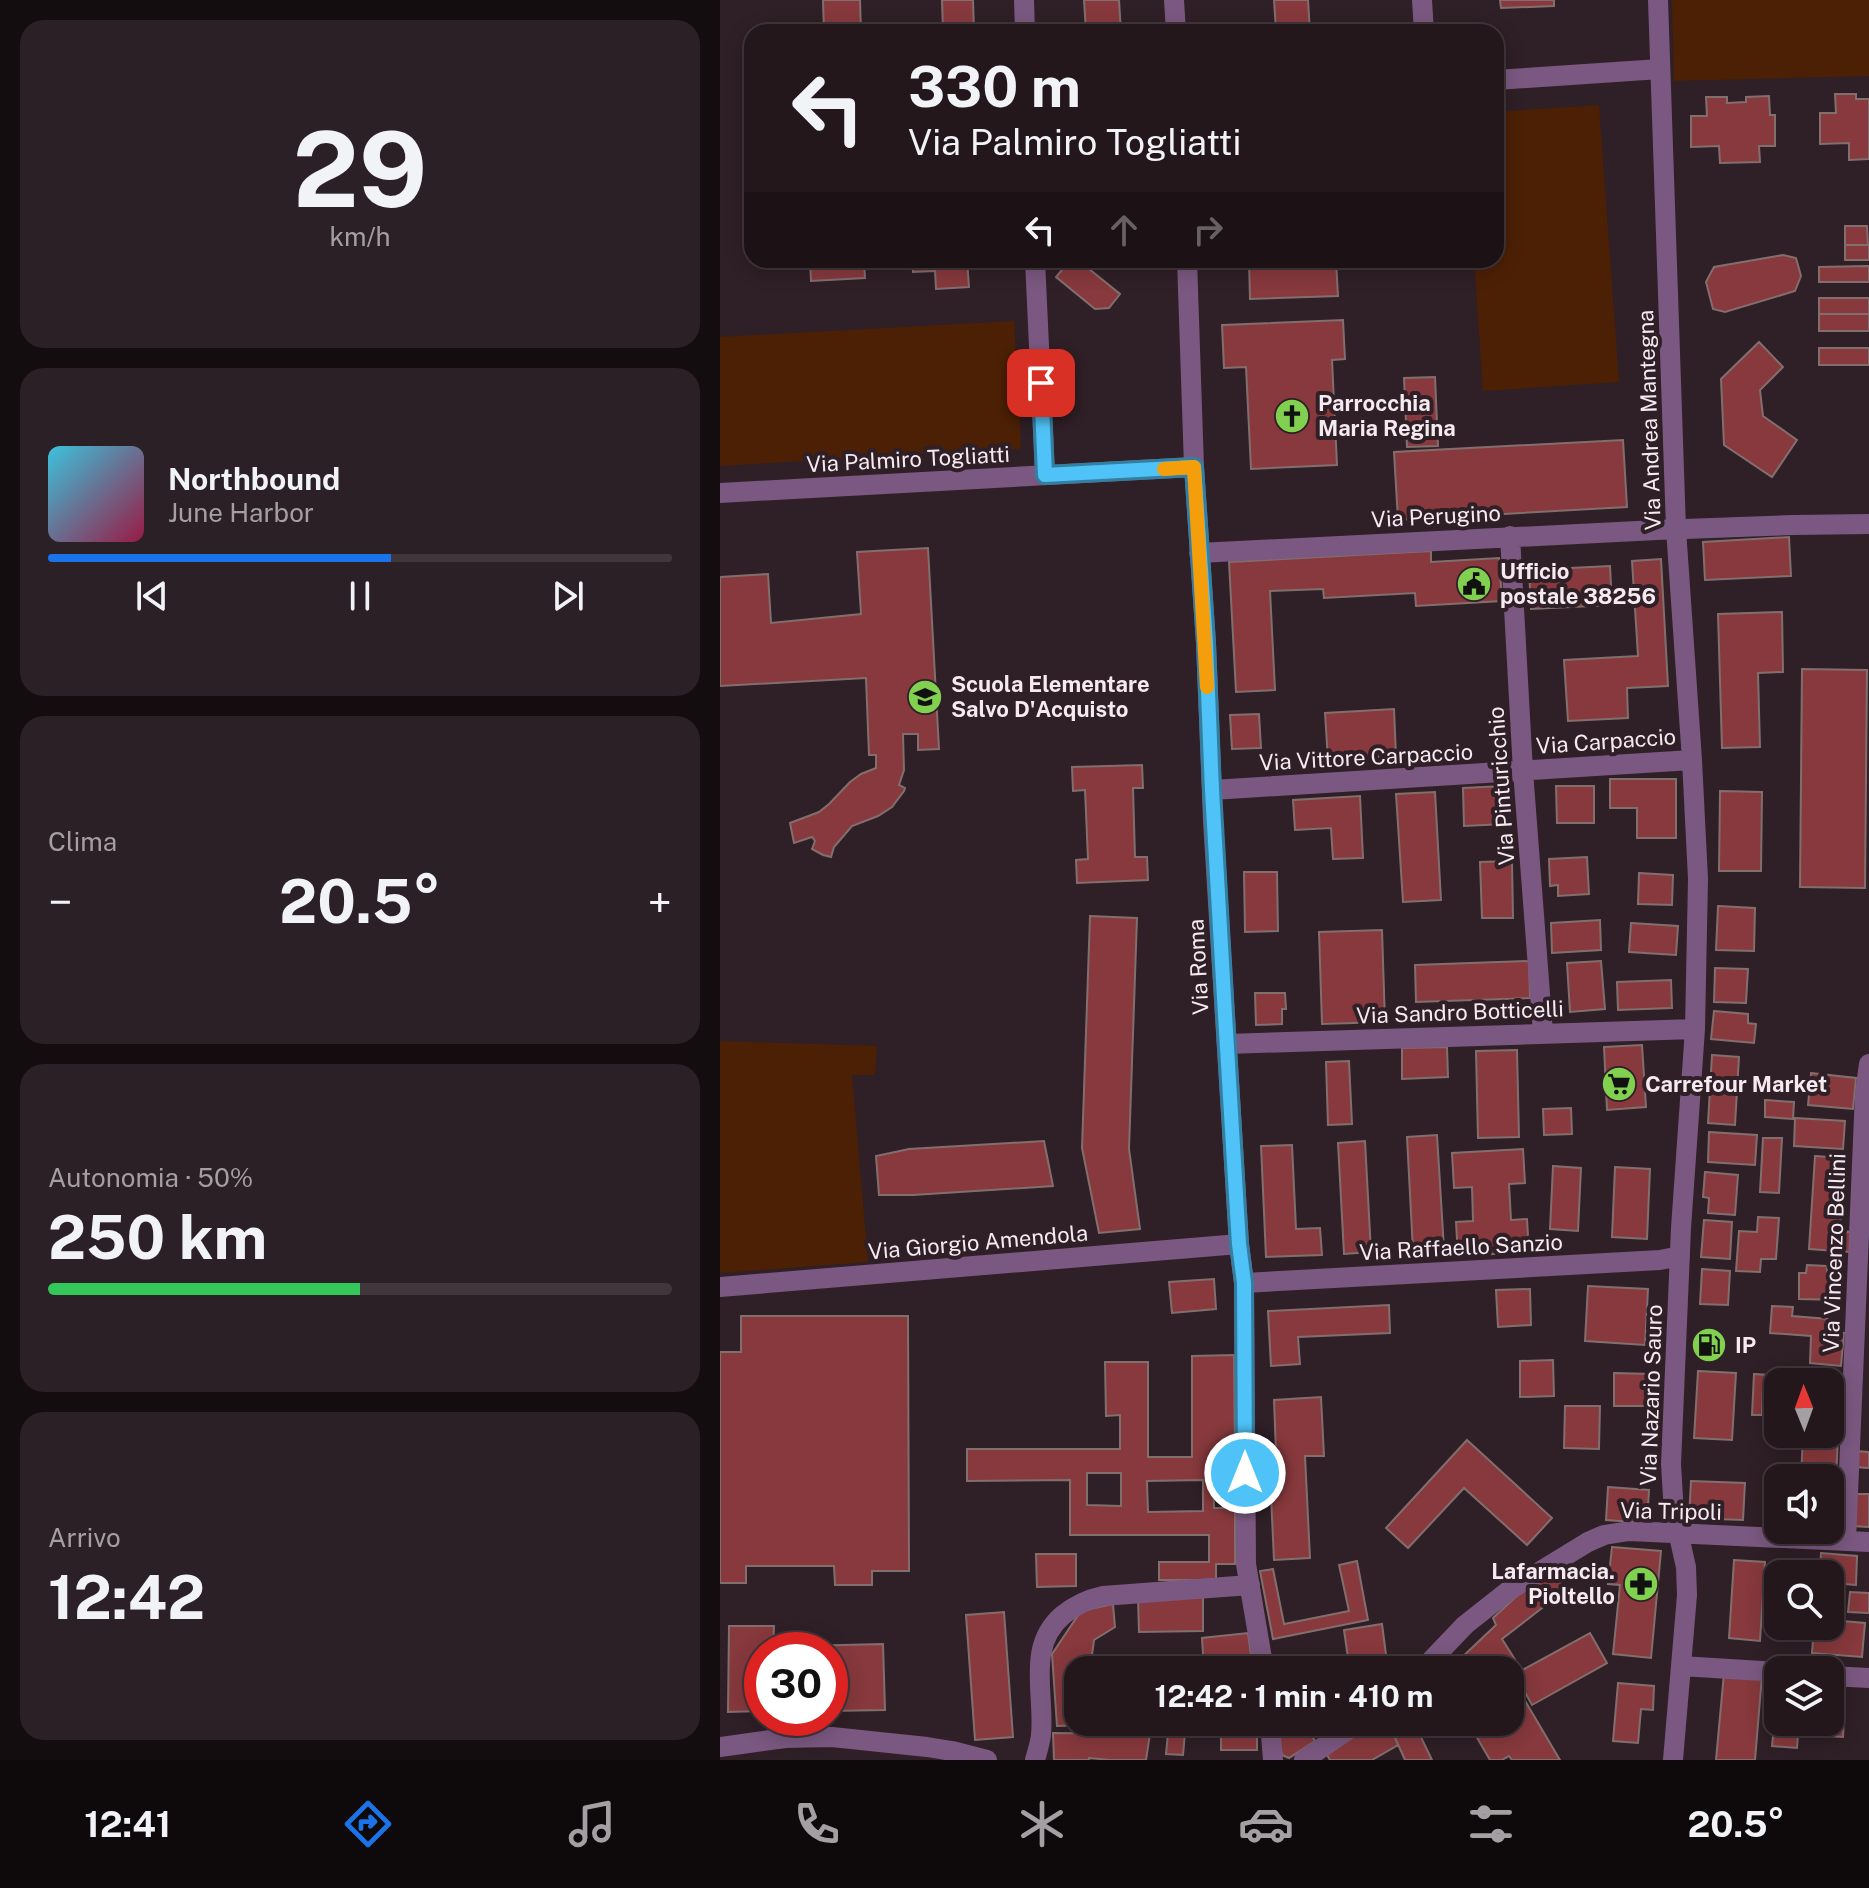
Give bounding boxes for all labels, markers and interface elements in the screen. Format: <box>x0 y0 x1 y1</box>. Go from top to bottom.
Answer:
text: 330 m <box>908 54 1081 120</box>
icon: left <box>776 56 880 160</box>
text: 29 <box>293 108 427 230</box>
text: Via Palmiro Togliatti <box>908 121 1241 163</box>
icon: left <box>1018 208 1062 252</box>
icon: ahead <box>1102 208 1146 252</box>
icon: right <box>1186 208 1230 252</box>
text: km/h <box>329 221 391 252</box>
street label: Via Andrea Mantegna <box>1632 309 1666 531</box>
pin <box>1007 349 1075 417</box>
icon: arrive <box>1019 361 1063 405</box>
place label: Parrocchia Maria Regina <box>1318 390 1456 441</box>
church icon: Parrocchia Maria Regina <box>1273 397 1311 435</box>
street label: Via Palmiro Togliatti <box>806 441 1010 477</box>
text: Northbound <box>168 461 340 497</box>
text: June Harbor <box>168 497 314 528</box>
street label: Via Perugino <box>1371 500 1501 532</box>
place label: Ufficio postale 38256 <box>1500 558 1656 609</box>
public building icon: Ufficio postale 38256 <box>1455 565 1493 603</box>
icon: previous <box>130 574 174 618</box>
icon: pause <box>338 574 382 618</box>
icon: next <box>546 574 590 618</box>
place label: Scuola Elementare Salvo D'Acquisto <box>951 671 1150 722</box>
school or university icon: Scuola Elementare Salvo D'Acquisto <box>906 678 944 716</box>
street label: Via Pinturicchio <box>1482 706 1520 866</box>
street label: Via Carpaccio <box>1535 723 1677 759</box>
street label: Via Vittore Carpaccio <box>1258 738 1474 776</box>
text: Clima <box>48 826 117 857</box>
text: 20.5° <box>279 866 441 937</box>
text: − <box>48 876 72 928</box>
text: + <box>648 876 672 928</box>
street label: Via Roma <box>1183 918 1213 1016</box>
street label: Via Sandro Botticelli <box>1356 995 1564 1029</box>
supermarket icon: Carrefour Market <box>1600 1065 1638 1103</box>
place label: Carrefour Market <box>1645 1071 1827 1097</box>
street label: Via Vincenzo Bellini <box>1818 1153 1850 1353</box>
text: Autonomia · 50% <box>48 1162 253 1193</box>
text: 250 km <box>48 1202 267 1273</box>
street label: Via Giorgio Amendola <box>867 1219 1089 1265</box>
street label: Via Raffaello Sanzio <box>1359 1229 1563 1265</box>
street label: Via Nazario Sauro <box>1635 1304 1667 1486</box>
fuel station icon: IP <box>1690 1326 1728 1364</box>
place label: IP <box>1735 1332 1756 1358</box>
north arrow <box>1764 1368 1844 1448</box>
map controls <box>1764 1368 1844 1736</box>
position arrow <box>1203 1431 1287 1515</box>
button: sound <box>1764 1464 1844 1544</box>
street label: Via Tripoli <box>1620 1497 1722 1525</box>
text: Arrivo <box>48 1522 121 1553</box>
place label: Lafarmacia. Pioltello <box>1491 1558 1615 1609</box>
button: search <box>1764 1560 1844 1640</box>
text: 12:42 <box>48 1562 205 1633</box>
pharmacy icon: Lafarmacia. Pioltello <box>1622 1565 1660 1603</box>
speed limit sign: 30 <box>744 1632 848 1736</box>
button: layers <box>1764 1656 1844 1736</box>
text: 12:42 · 1 min · 410 m <box>1155 1678 1433 1714</box>
icon: directions <box>340 1796 396 1852</box>
icon: music <box>564 1796 620 1852</box>
icon: phone <box>789 1796 845 1852</box>
icon: climate <box>1014 1796 1070 1852</box>
icon: car <box>1238 1796 1294 1852</box>
icon: filters <box>1463 1796 1519 1852</box>
text: 12:41 <box>84 1803 171 1845</box>
text: 20.5° <box>1687 1803 1785 1845</box>

